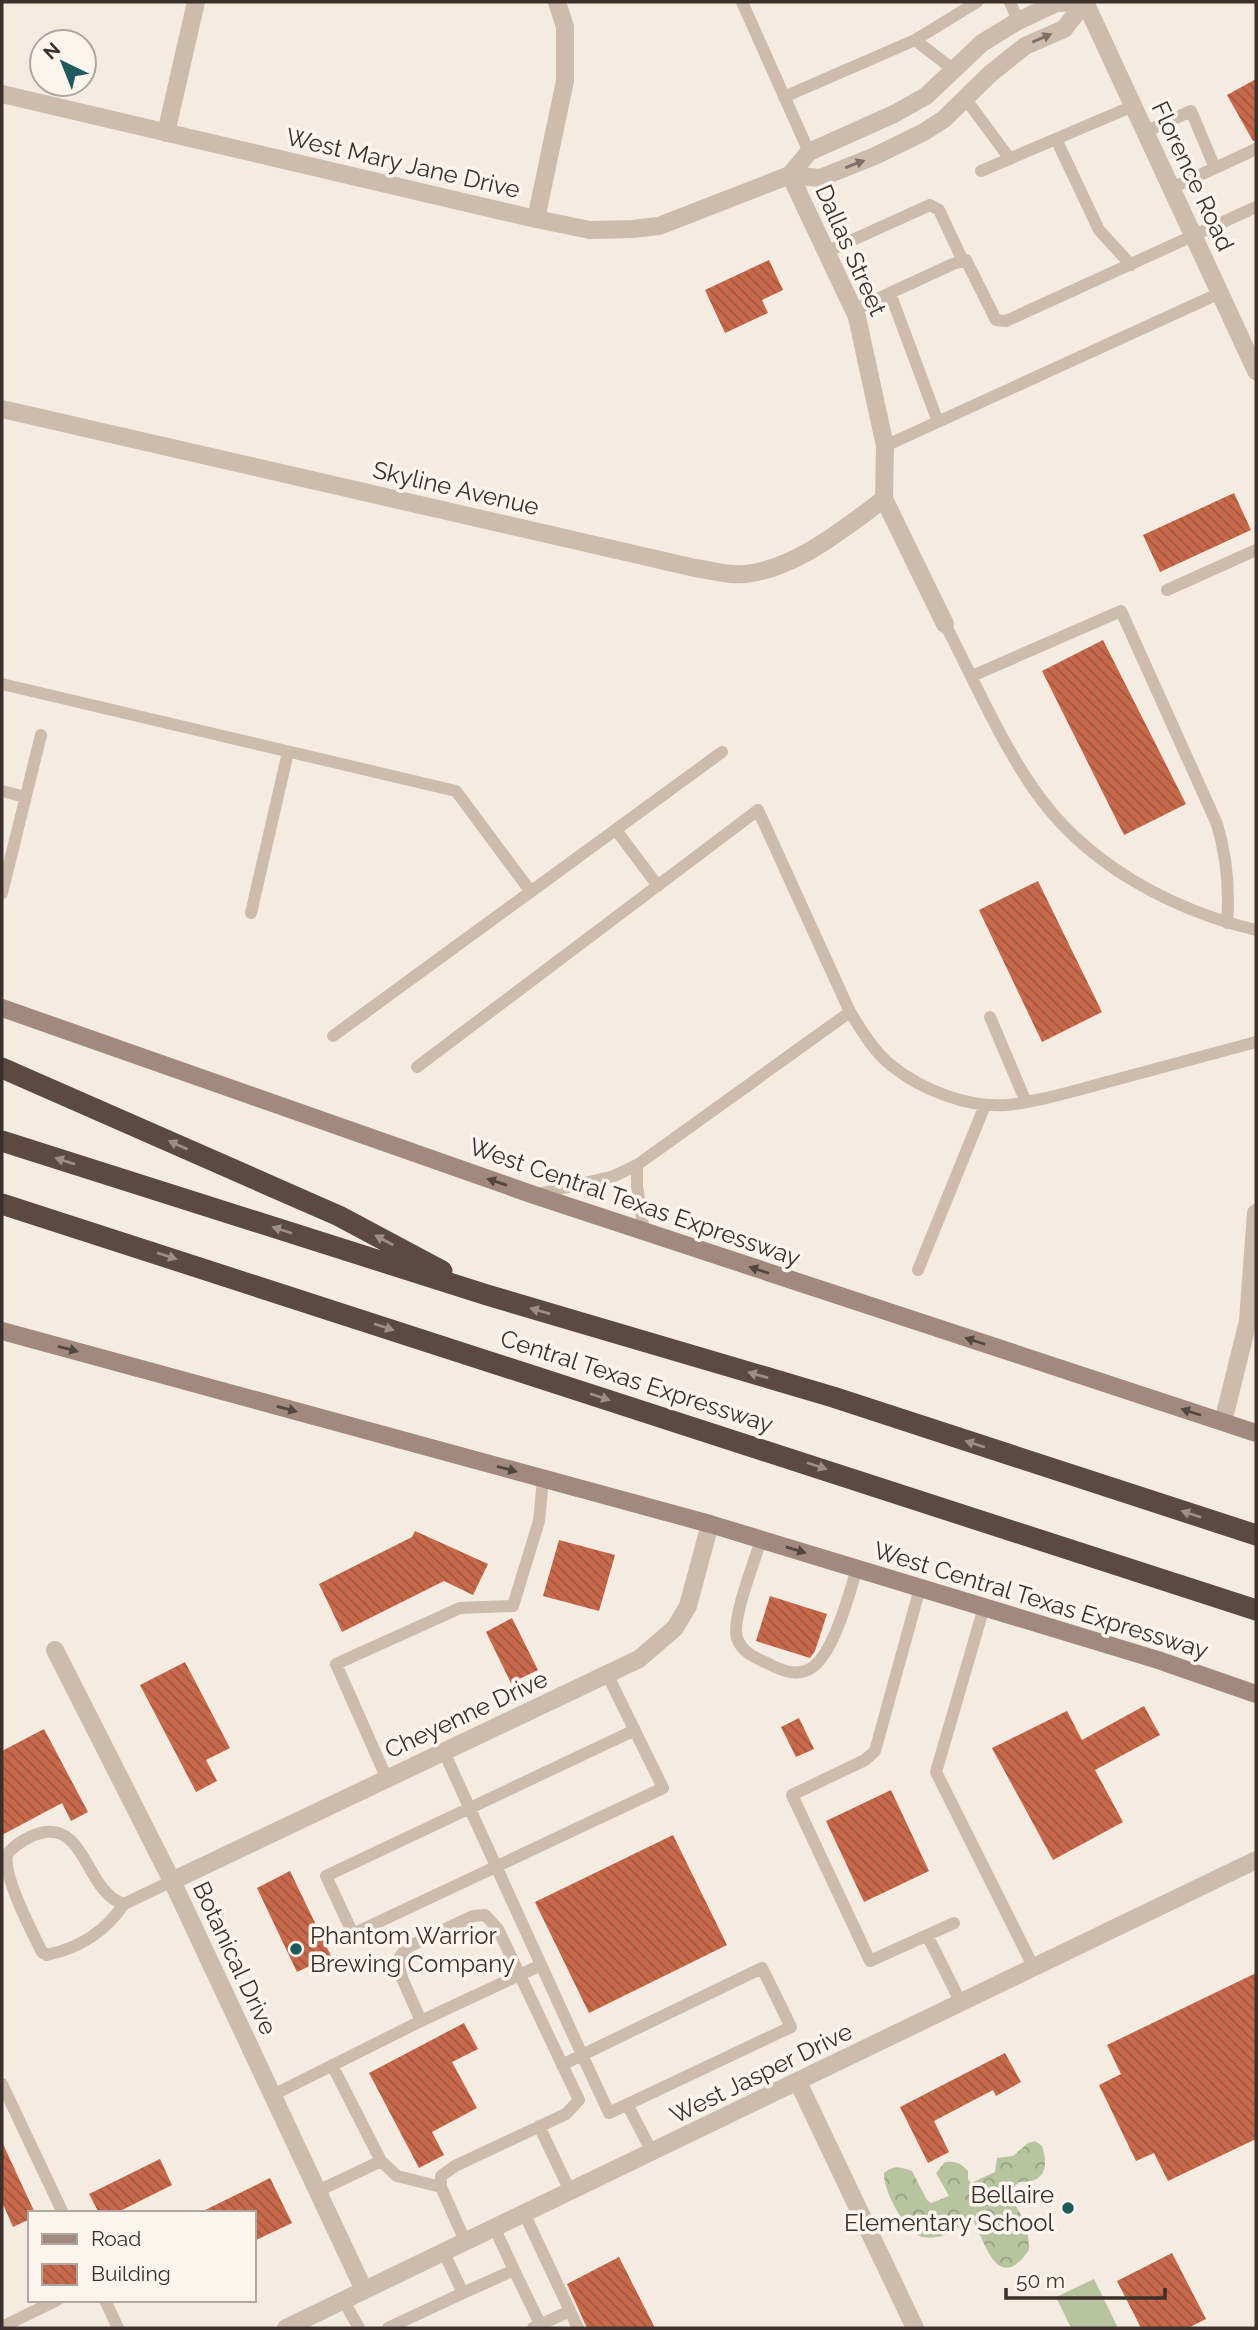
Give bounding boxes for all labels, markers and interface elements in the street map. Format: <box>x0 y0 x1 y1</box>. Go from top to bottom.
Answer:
north arrow <box>28 28 98 98</box>
one-way arrow <box>1032 33 1053 44</box>
text: N <box>39 38 64 64</box>
street label: Florence Road <box>1146 97 1240 255</box>
street label: West Mary Jane Drive <box>283 122 523 204</box>
one-way arrow <box>845 158 866 169</box>
street label: Dallas Street <box>809 180 893 320</box>
street label: Skyline Avenue <box>370 455 542 521</box>
street label: West Central Texas Expressway <box>466 1132 804 1272</box>
one-way arrow <box>167 1139 188 1150</box>
one-way arrow <box>55 1156 76 1166</box>
one-way arrow <box>486 1176 507 1187</box>
one-way arrow <box>271 1225 292 1235</box>
one-way arrow <box>374 1234 394 1245</box>
one-way arrow <box>157 1251 178 1262</box>
one-way arrow <box>748 1264 769 1274</box>
one-way arrow <box>529 1305 550 1315</box>
one-way arrow <box>373 1322 394 1333</box>
street label: Central Texas Expressway <box>497 1323 777 1439</box>
one-way arrow <box>965 1335 986 1345</box>
one-way arrow <box>57 1344 79 1355</box>
one-way arrow <box>747 1370 768 1380</box>
one-way arrow <box>590 1392 611 1403</box>
one-way arrow <box>277 1404 298 1414</box>
one-way arrow <box>1181 1406 1202 1416</box>
one-way arrow <box>964 1438 985 1449</box>
one-way arrow <box>806 1461 827 1472</box>
one-way arrow <box>496 1464 517 1474</box>
one-way arrow <box>1181 1508 1202 1519</box>
street label: West Central Texas Expressway <box>870 1535 1212 1665</box>
one-way arrow <box>786 1546 807 1556</box>
street label: Cheyenne Drive <box>380 1664 552 1764</box>
street label: Botanical Drive <box>187 1877 283 2039</box>
place label: Phantom Warrior Brewing Company <box>310 1921 515 1978</box>
marker: Phantom Warrior Brewing Company <box>288 1941 304 1957</box>
street label: West Jasper Drive <box>665 2016 857 2130</box>
place label: Bellaire Elementary School <box>844 2180 1054 2237</box>
marker: Bellaire Elementary School <box>1060 2200 1076 2216</box>
legend <box>28 2211 256 2302</box>
text: Road <box>91 2226 141 2251</box>
scale bar <box>1006 2256 1165 2300</box>
text: Building <box>91 2261 171 2286</box>
text: 50 m <box>1016 2268 1065 2293</box>

